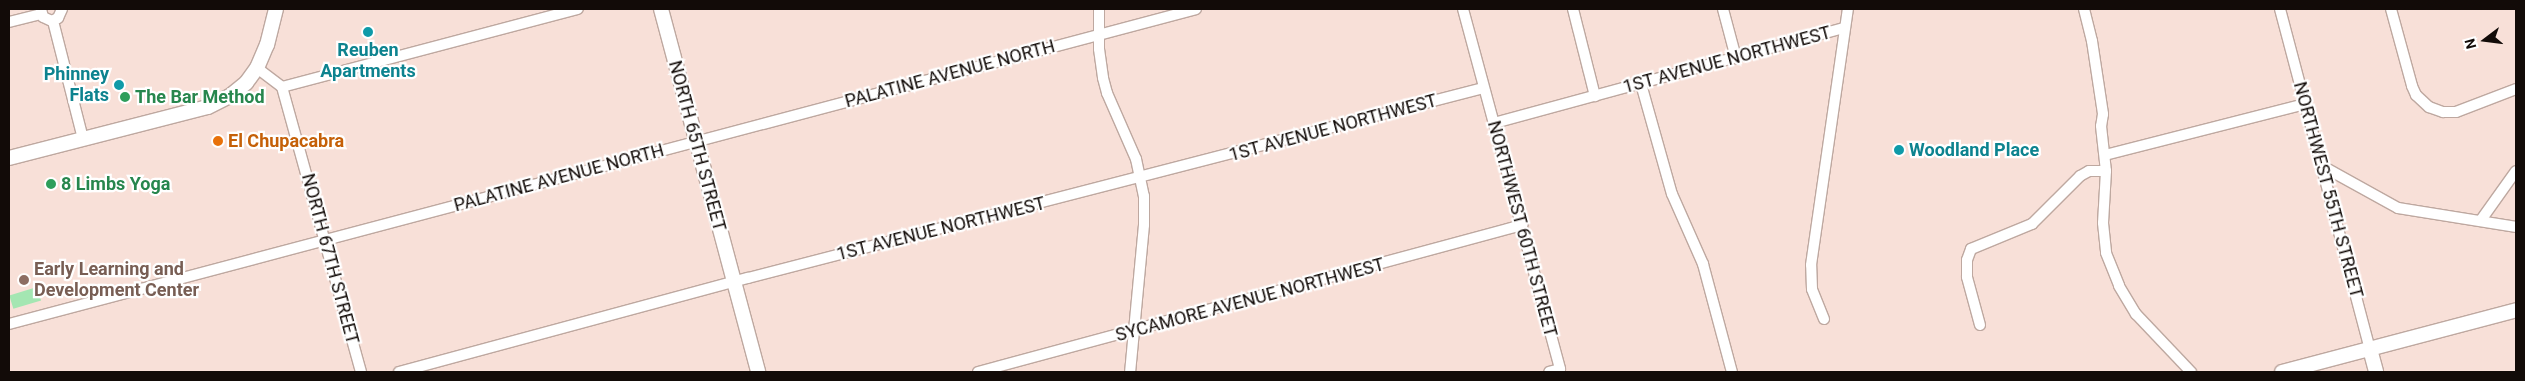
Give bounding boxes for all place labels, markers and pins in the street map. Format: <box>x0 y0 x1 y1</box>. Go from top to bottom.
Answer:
marker: Reuben Apartments <box>362 26 374 38</box>
place label: Reuben Apartments <box>320 40 416 82</box>
place label: Phinney Flats <box>44 64 109 106</box>
marker: Phinney Flats <box>113 79 125 91</box>
place label: The Bar Method <box>135 86 265 108</box>
marker: The Bar Method <box>119 91 131 103</box>
place label: El Chupacabra <box>228 130 344 152</box>
marker: El Chupacabra <box>212 135 224 147</box>
place label: Woodland Place <box>1909 139 2039 161</box>
marker: Woodland Place <box>1893 144 1905 156</box>
place label: 8 Limbs Yoga <box>61 173 170 195</box>
marker: 8 Limbs Yoga <box>45 178 57 190</box>
place label: Early Learning and Development Center <box>34 259 199 302</box>
marker: Early Learning and Development Center <box>18 274 30 286</box>

